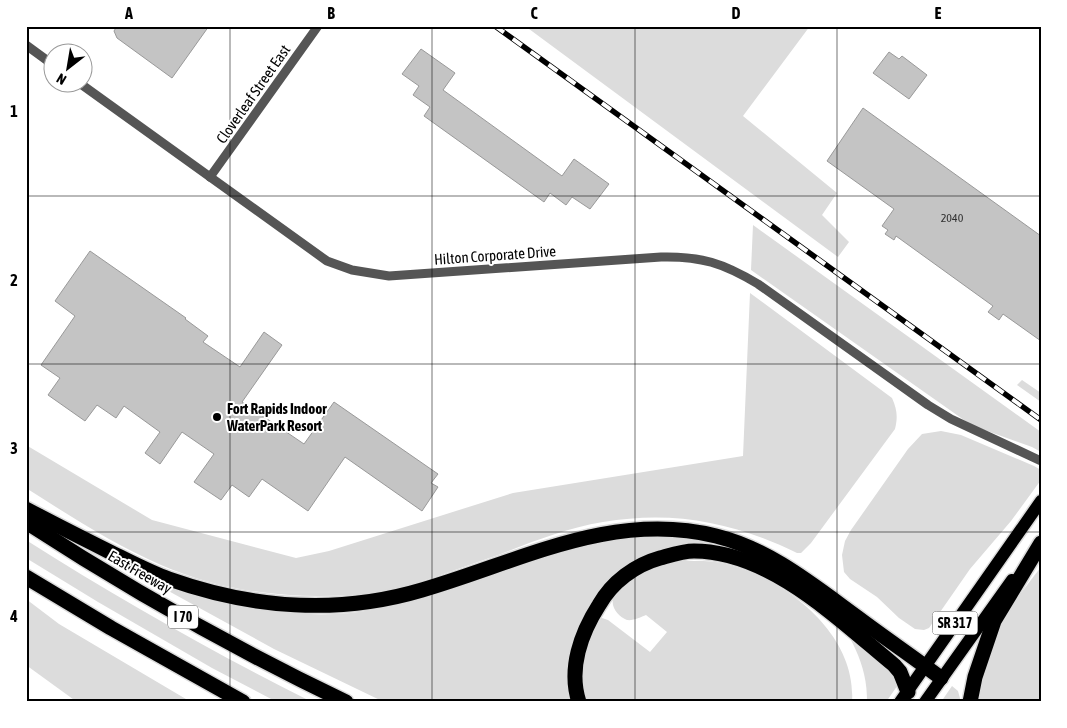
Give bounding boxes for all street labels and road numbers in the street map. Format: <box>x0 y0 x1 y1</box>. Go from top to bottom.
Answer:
street label: Cloverleaf Street East <box>213 41 293 147</box>
street label: Hilton Corporate Drive <box>433 242 557 268</box>
street label: East Freeway <box>105 547 175 597</box>
road number: I 70 <box>168 606 198 628</box>
road number: SR 317 <box>932 612 978 634</box>

